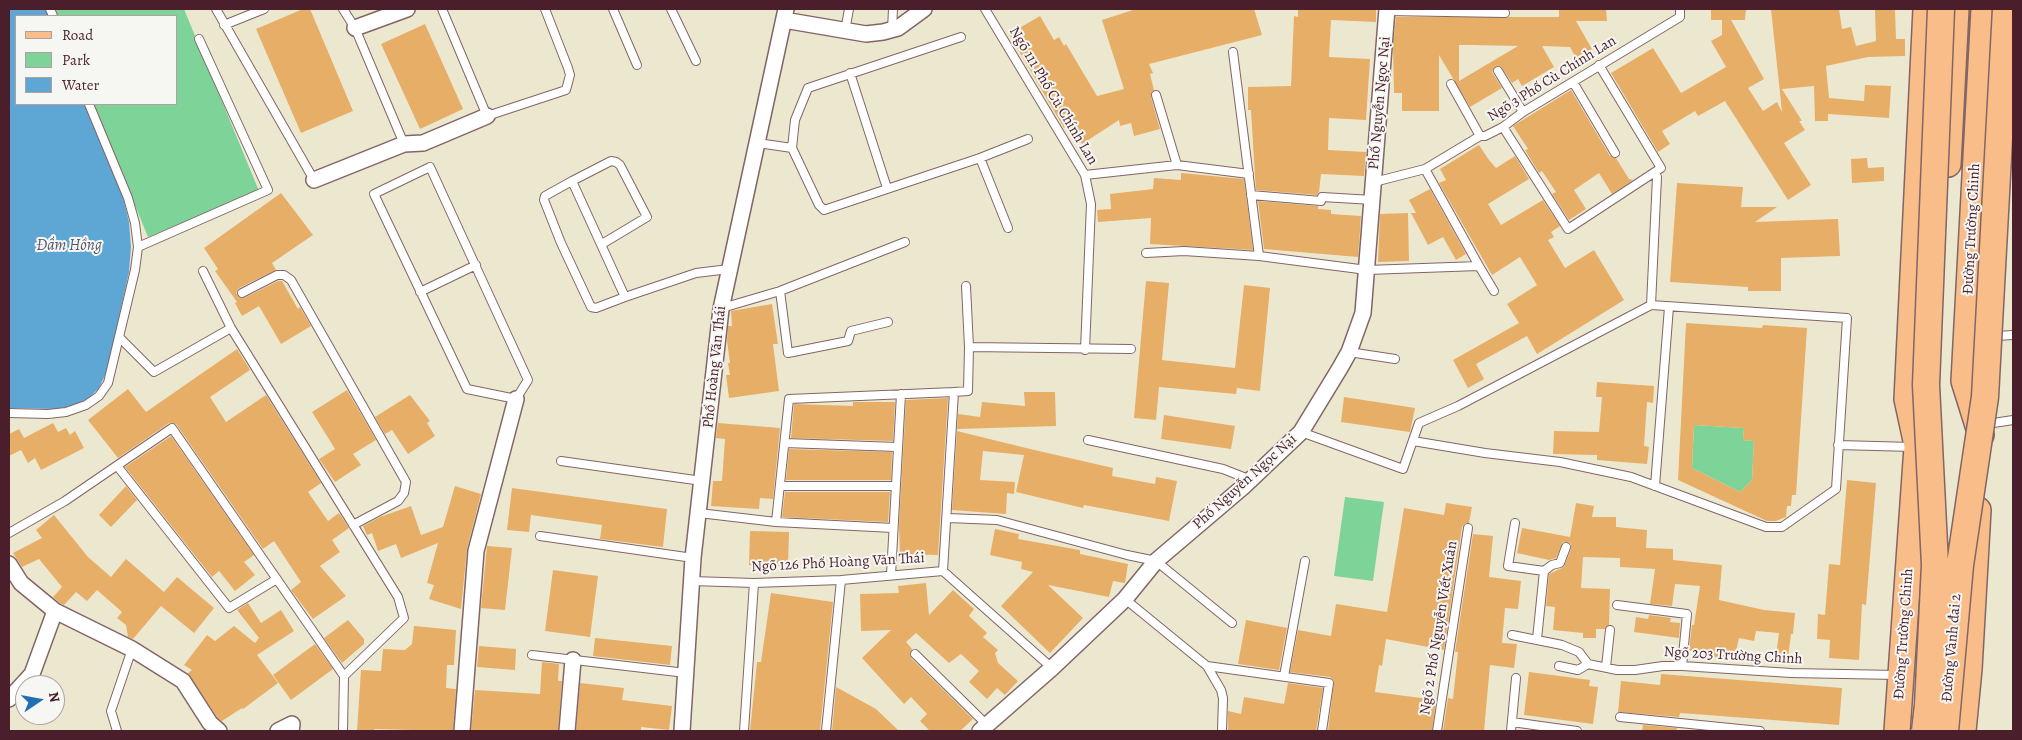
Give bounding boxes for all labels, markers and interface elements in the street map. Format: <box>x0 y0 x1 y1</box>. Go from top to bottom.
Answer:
legend <box>15 15 178 105</box>
street label: Ngõ 111 Phố Cù Chính Lan <box>1005 24 1101 168</box>
text: Road <box>62 25 93 45</box>
street label: Ngõ 3 Phố Cù Chính Lan <box>1484 32 1620 126</box>
street label: Phố Nguyễn Ngọc Nại <box>1365 36 1395 170</box>
text: Park <box>62 50 90 70</box>
text: Water <box>62 75 99 95</box>
street label: Đường Trường Chinh <box>1960 163 1984 295</box>
water label: Đầm Hồng <box>36 236 102 256</box>
street label: Phố Hoàng Văn Thái <box>700 305 730 429</box>
street label: Phố Nguyễn Ngọc Nại <box>1189 431 1301 533</box>
street label: Ngõ 2 Phố Nguyễn Viết Xuân <box>1416 540 1462 716</box>
street label: Ngõ 126 Phố Hoàng Văn Thái <box>751 549 925 577</box>
street label: Đường Trường Chinh <box>1890 568 1918 700</box>
street label: Đường Vành đai 2 <box>1938 593 1966 703</box>
street label: Ngõ 203 Trường Chinh <box>1663 643 1803 669</box>
north arrow <box>15 675 65 725</box>
text: N <box>44 690 65 704</box>

